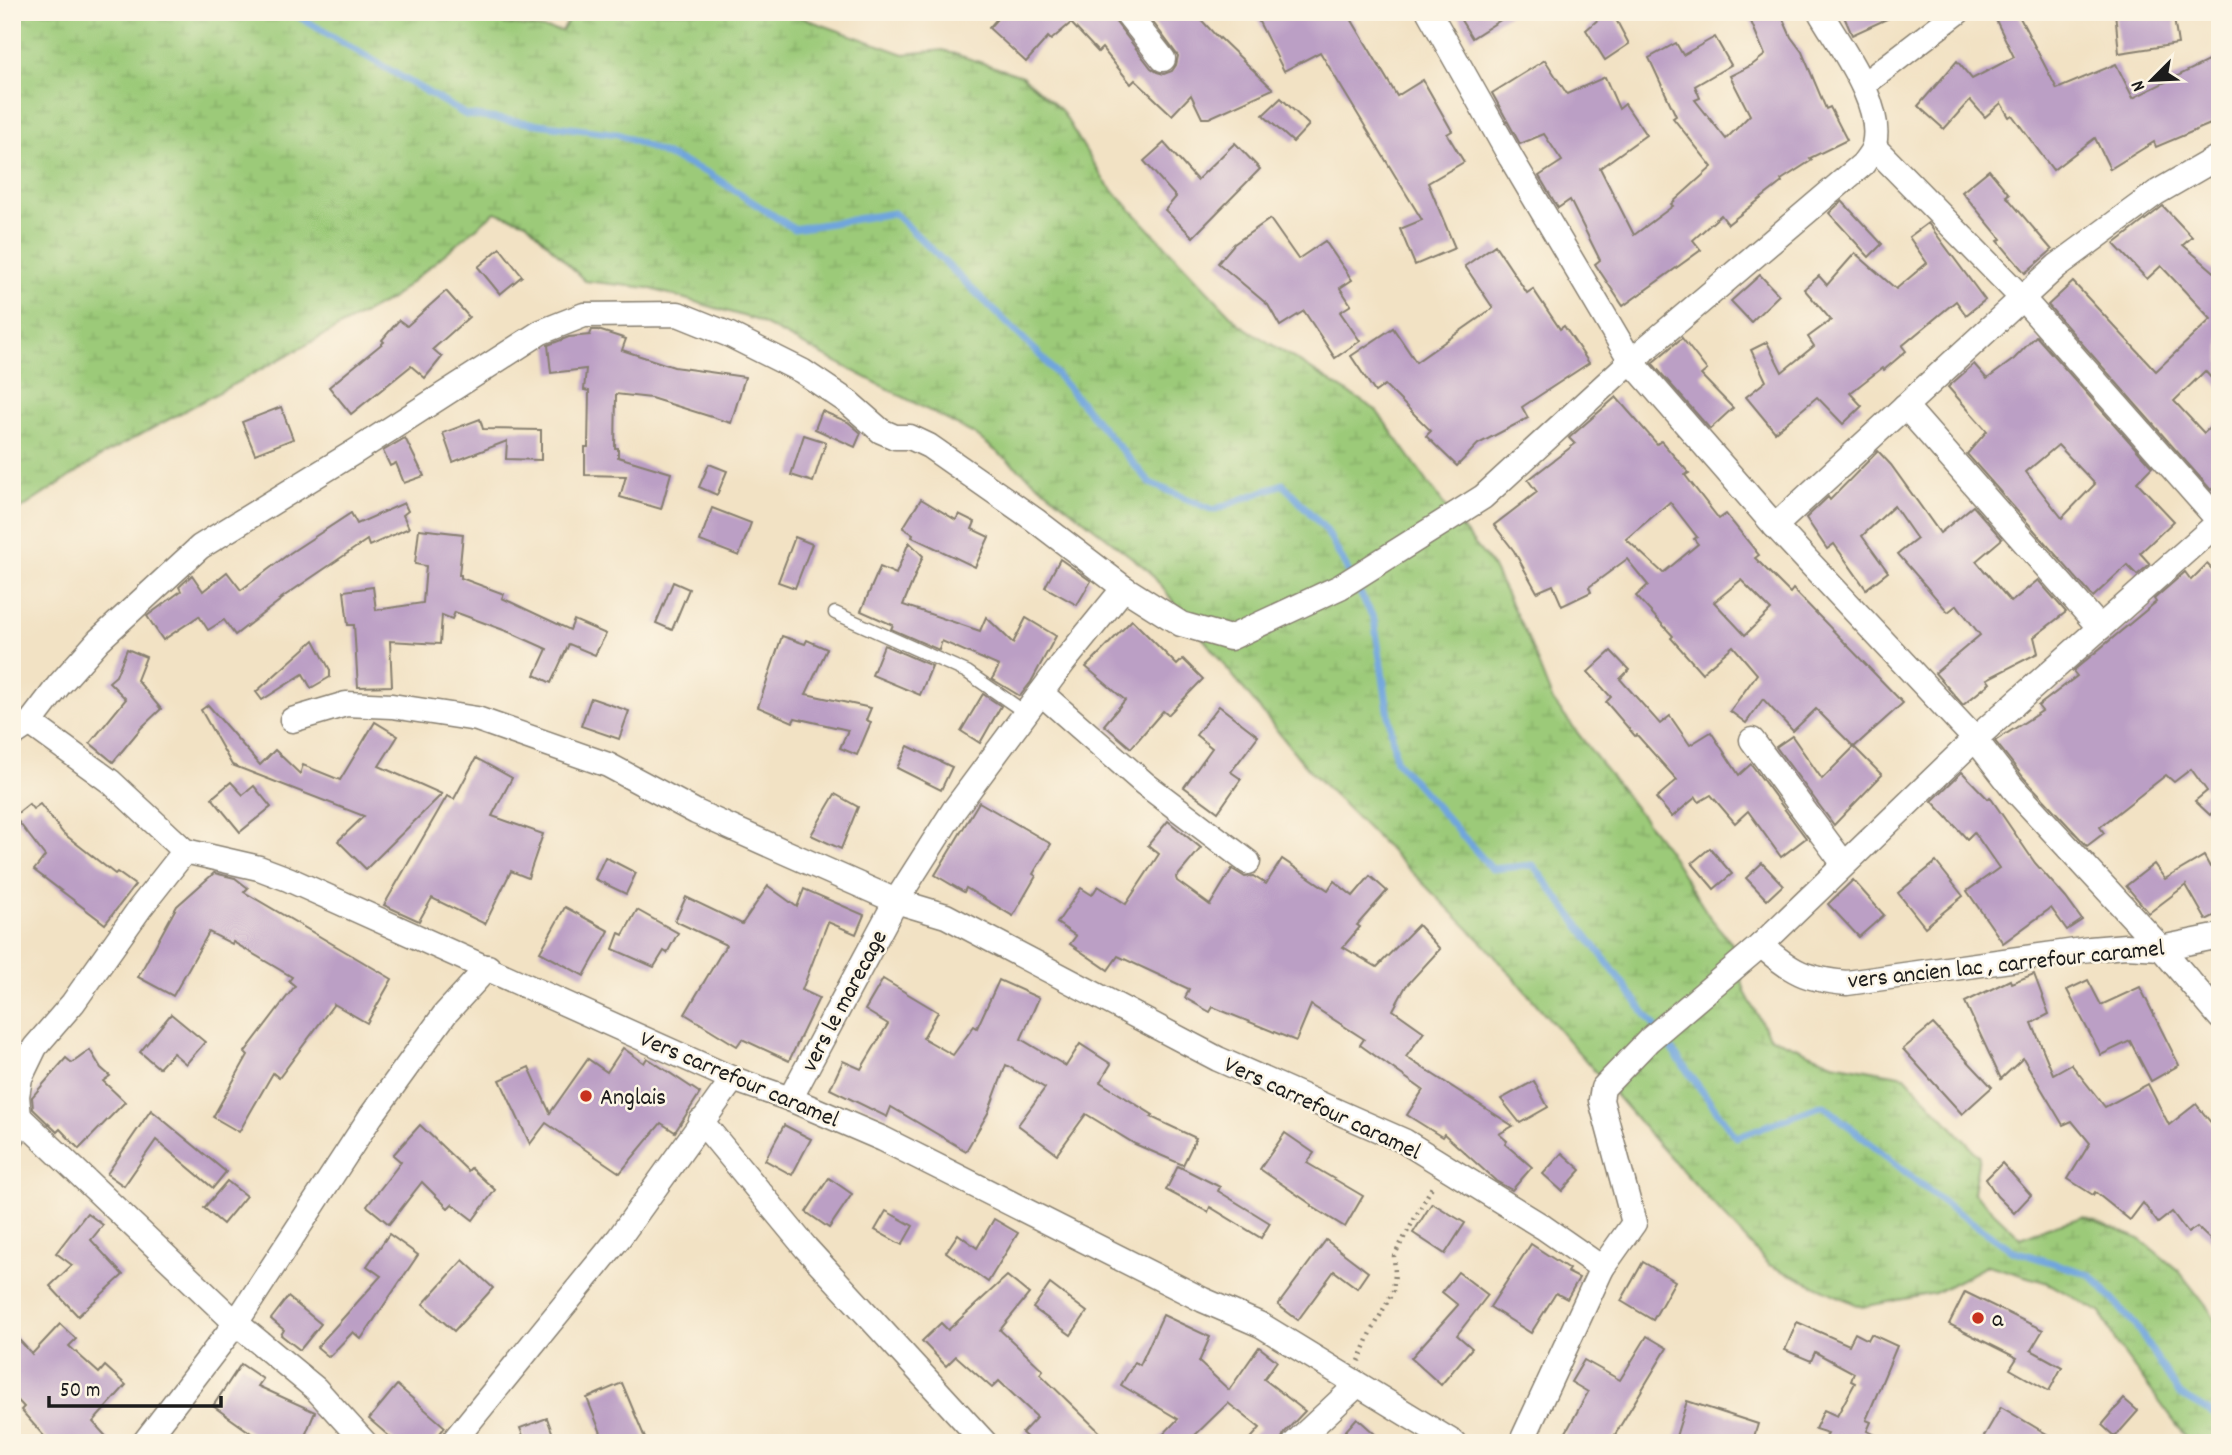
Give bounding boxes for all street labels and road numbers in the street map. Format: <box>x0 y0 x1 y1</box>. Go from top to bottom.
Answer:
street label: vers le marecage <box>794 925 897 1078</box>
street label: vers ancien lac , carrefour caramel <box>1847 932 2166 999</box>
street label: Vers carrefour caramel <box>634 1023 844 1138</box>
street label: Vers carrefour caramel <box>1218 1049 1426 1170</box>

